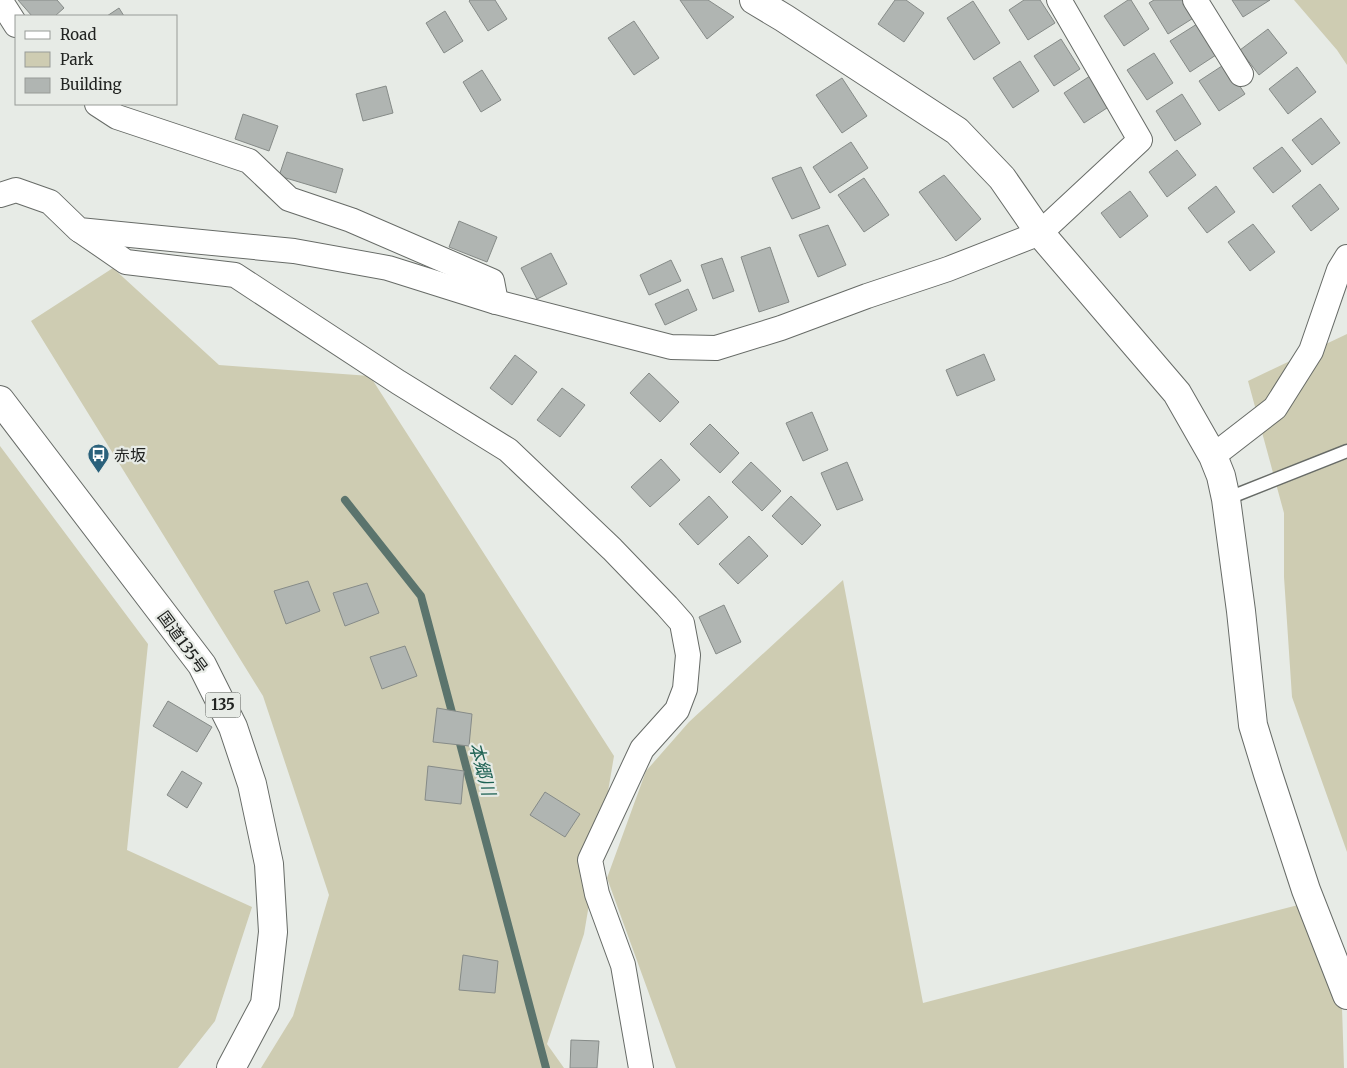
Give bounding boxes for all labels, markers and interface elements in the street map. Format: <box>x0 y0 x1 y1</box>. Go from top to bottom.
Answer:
legend <box>15 15 178 105</box>
text: Road <box>60 25 96 44</box>
text: Park <box>60 50 94 69</box>
text: Building <box>60 75 122 94</box>
bus stop icon: 赤坂 <box>86 443 110 474</box>
place label: 赤坂 <box>114 445 146 465</box>
street label: 国道135号 <box>154 607 212 677</box>
road number: 135 <box>206 692 240 718</box>
water label: 本郷川 <box>464 740 501 800</box>

